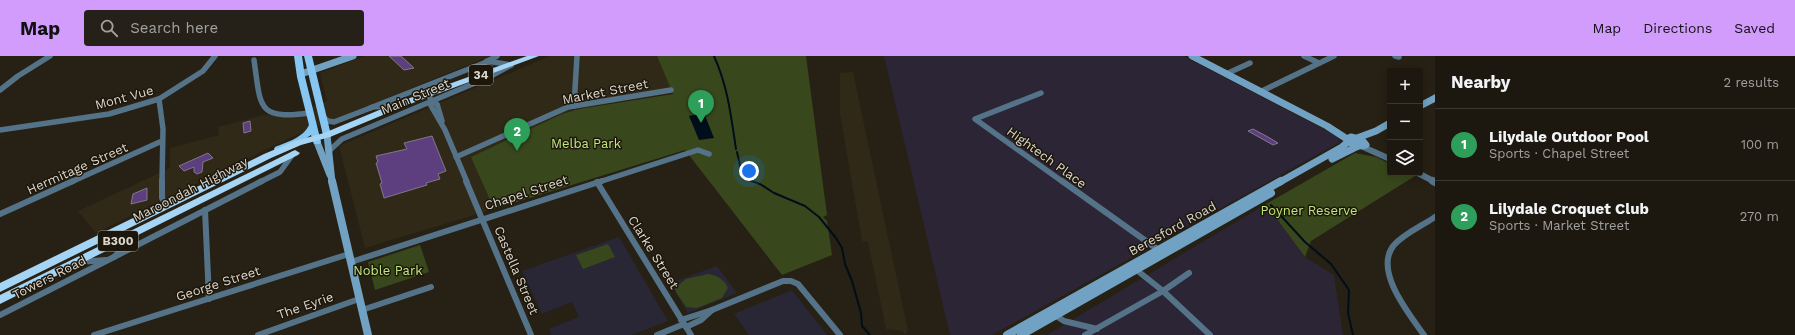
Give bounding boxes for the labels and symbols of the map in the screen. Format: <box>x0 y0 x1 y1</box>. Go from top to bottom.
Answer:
road number: 34 <box>469 65 493 85</box>
street label: Main Street <box>378 75 452 118</box>
street label: Market Street <box>561 76 650 107</box>
street label: Mont Vue <box>93 83 155 112</box>
pin: 1 <box>688 90 714 123</box>
pin: 2 <box>504 118 530 151</box>
street label: Hightech Place <box>1004 124 1089 191</box>
park label: Melba Park <box>551 136 622 151</box>
street label: Hermitage Street <box>24 139 130 197</box>
street label: Maroondah Highway <box>130 154 251 225</box>
your location <box>739 161 759 181</box>
street label: Chapel Street <box>482 172 570 213</box>
street label: Beresford Road <box>1126 198 1219 259</box>
park label: Poyner Reserve <box>1261 203 1357 218</box>
street label: Clarke Street <box>625 213 682 292</box>
street label: Castella Street <box>491 224 542 317</box>
road number: B300 <box>98 231 138 251</box>
street label: Towers Road <box>10 253 88 302</box>
street label: George Street <box>174 263 263 304</box>
park label: Noble Park <box>353 263 423 278</box>
street label: The Eyrie <box>275 289 335 322</box>

